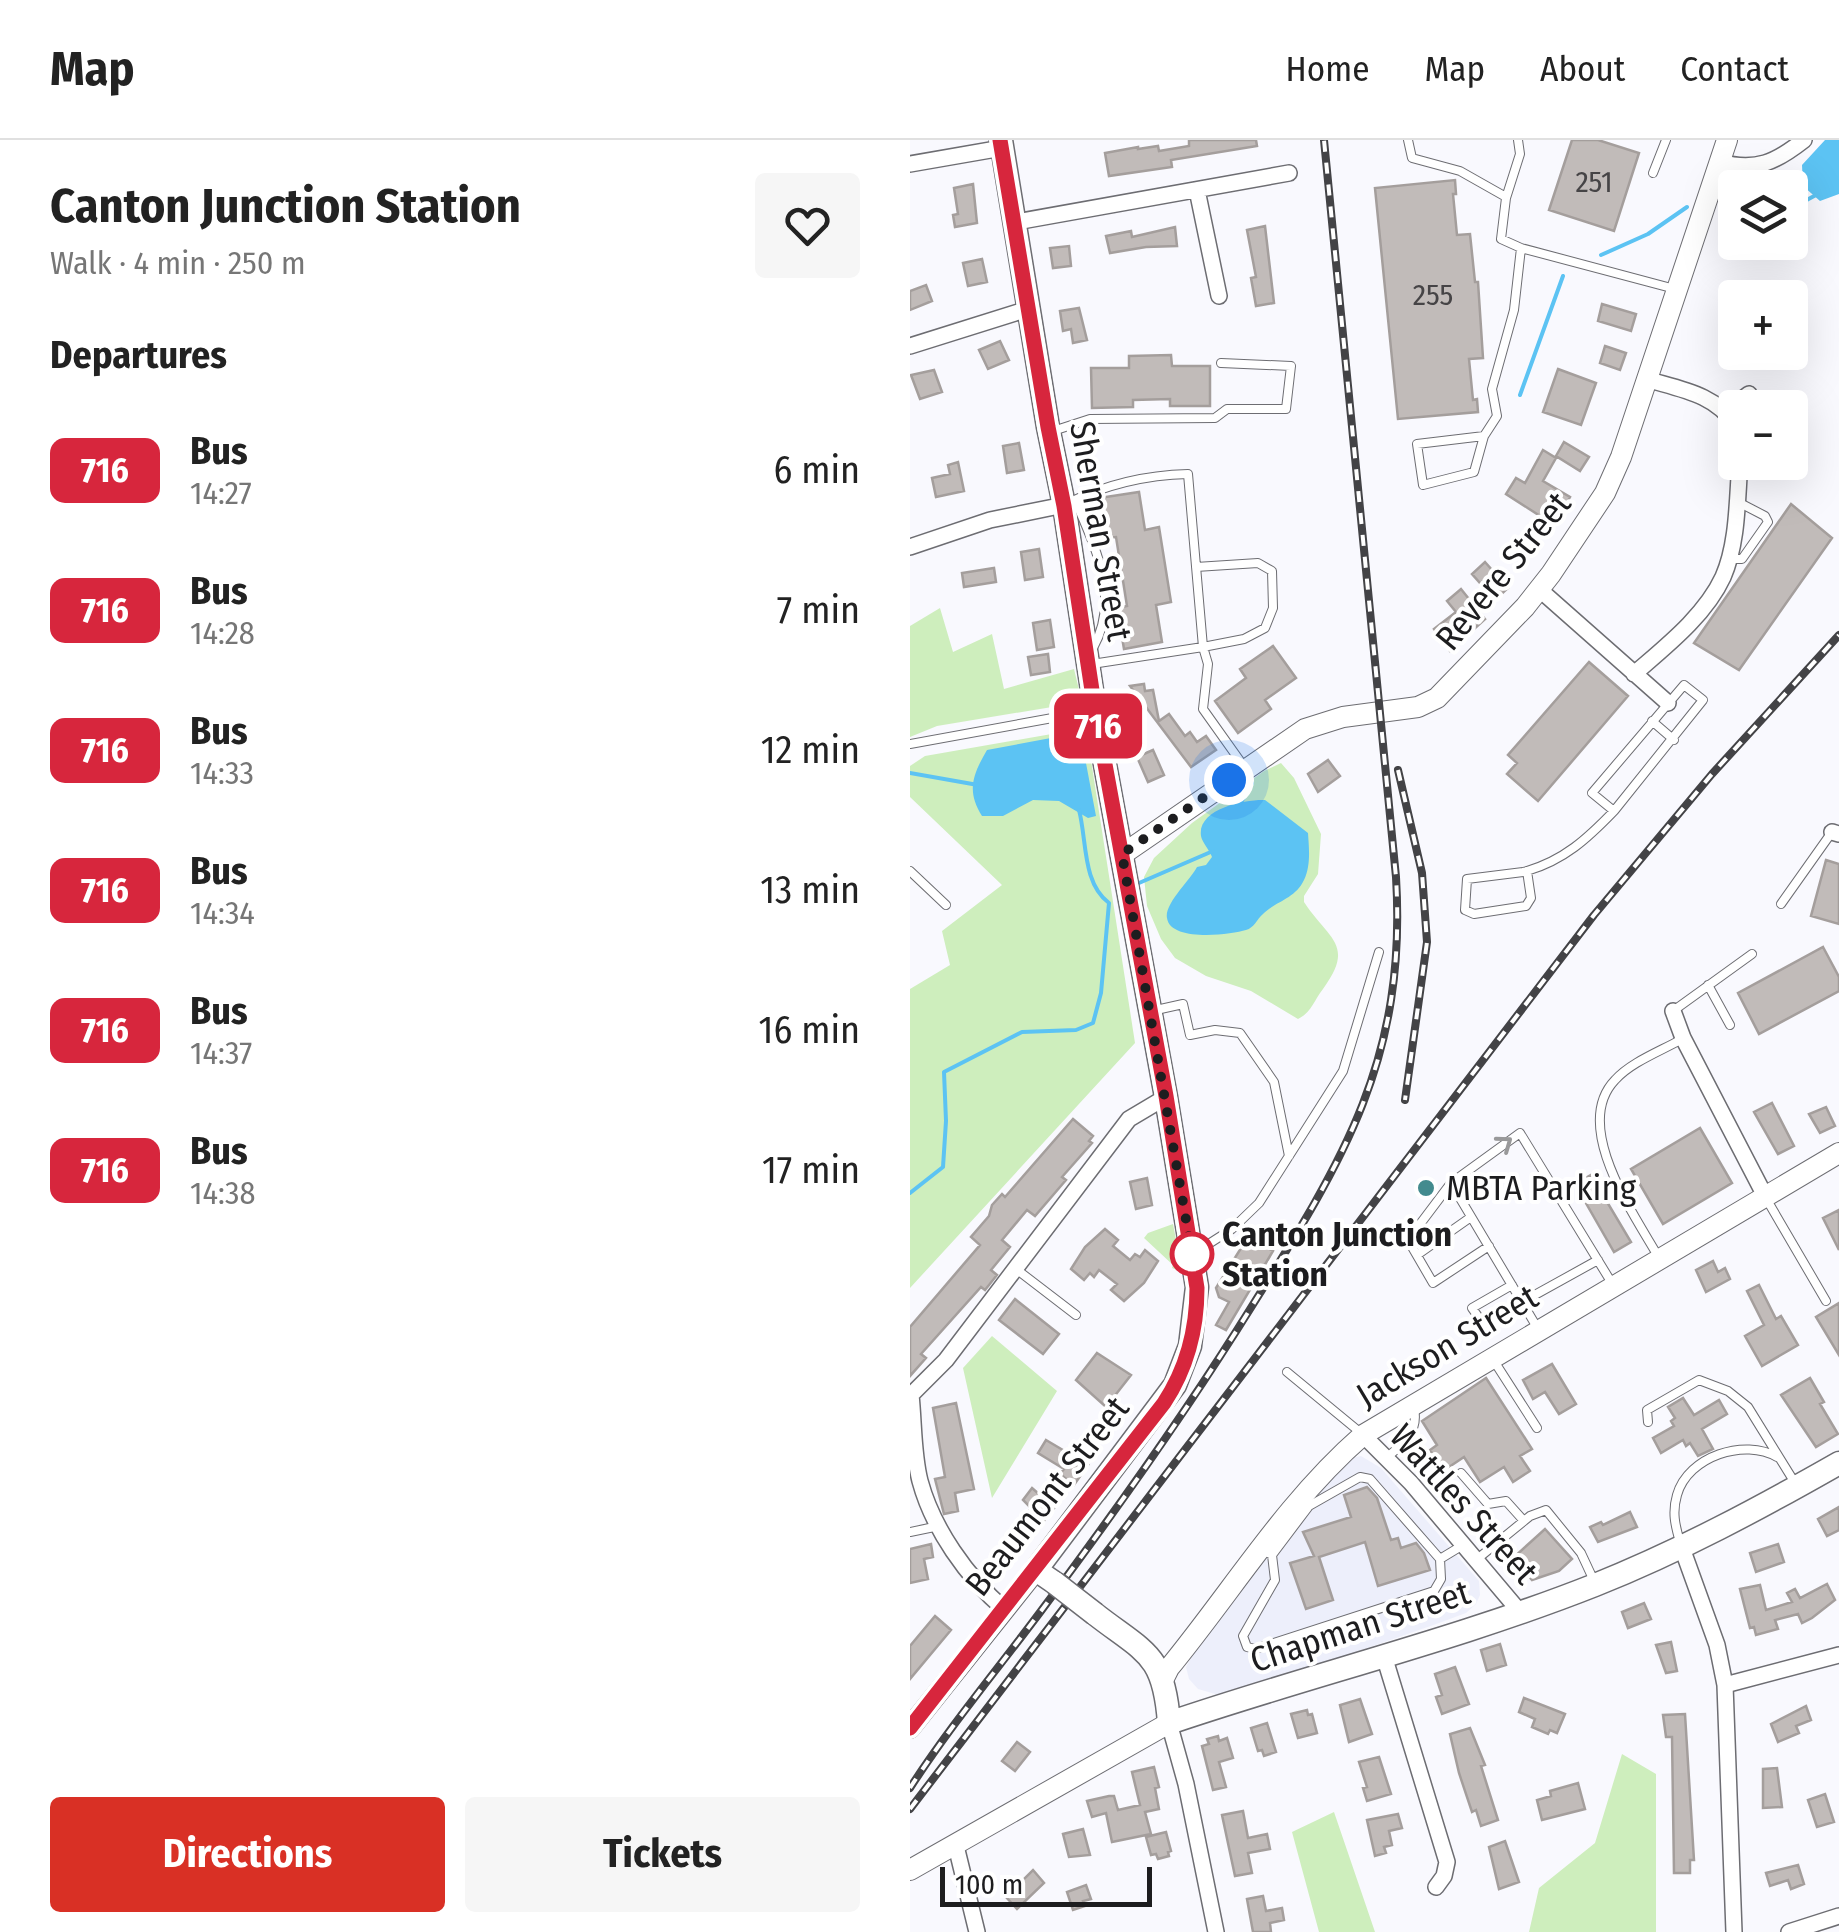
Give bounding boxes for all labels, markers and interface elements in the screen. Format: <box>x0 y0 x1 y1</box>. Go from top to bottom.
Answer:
text: Map <box>50 40 134 98</box>
text: Home <box>1286 48 1369 90</box>
text: Map <box>1424 48 1485 90</box>
text: About <box>1540 48 1625 90</box>
text: Contact <box>1680 48 1789 90</box>
house number: 251 <box>1575 164 1613 200</box>
map controls <box>1718 170 1808 480</box>
button: layers <box>1718 170 1808 260</box>
button: heart <box>755 173 860 278</box>
text: Canton Junction Station <box>50 177 521 235</box>
text: Walk · 4 min · 250 m <box>50 244 306 282</box>
house number: 255 <box>1413 277 1453 313</box>
button: + <box>1718 280 1808 370</box>
text: Departures <box>50 332 227 378</box>
button: − <box>1718 390 1808 480</box>
street label: Sherman Street <box>1061 418 1141 645</box>
text: Bus <box>190 428 248 474</box>
text: 6 min <box>773 447 860 493</box>
text: 716 <box>81 449 129 491</box>
text: 14:27 <box>190 474 252 512</box>
street label: Revere Street <box>1427 483 1580 659</box>
text: Bus <box>190 568 248 614</box>
text: 7 min <box>777 587 860 633</box>
text: 716 <box>81 589 129 631</box>
text: 14:28 <box>190 614 255 652</box>
line badge: 716 <box>1040 694 1156 758</box>
text: 716 <box>1074 705 1122 747</box>
text: Bus <box>190 708 248 754</box>
text: 12 min <box>761 727 860 773</box>
text: 716 <box>81 729 129 771</box>
text: 14:33 <box>190 754 254 792</box>
your location <box>1204 755 1254 805</box>
text: Bus <box>190 848 248 894</box>
text: 13 min <box>760 867 860 913</box>
text: 716 <box>81 869 129 911</box>
text: 14:34 <box>190 894 255 932</box>
text: Bus <box>190 988 248 1034</box>
text: 16 min <box>759 1007 860 1053</box>
text: 716 <box>81 1009 129 1051</box>
text: 14:37 <box>190 1034 252 1072</box>
text: Bus <box>190 1128 248 1174</box>
one-way arrow <box>1494 1137 1512 1155</box>
text: 17 min <box>762 1147 860 1193</box>
text: 716 <box>81 1149 129 1191</box>
place label: MBTA Parking <box>1446 1167 1637 1209</box>
text: 14:38 <box>190 1174 255 1212</box>
marker: MBTA Parking <box>1415 1177 1437 1199</box>
place label: Canton Junction Station <box>1222 1213 1452 1295</box>
marker: Canton Junction Station <box>1171 1233 1213 1275</box>
street label: Jackson Street <box>1349 1275 1546 1417</box>
street label: Beaumont Street <box>956 1388 1138 1604</box>
street label: Wattles Street <box>1381 1415 1547 1593</box>
street label: Chapman Street <box>1245 1571 1476 1681</box>
button: Directions <box>50 1797 445 1912</box>
button: Tickets <box>465 1797 860 1912</box>
scale bar <box>940 1862 1152 1906</box>
text: 100 m <box>955 1868 1023 1901</box>

